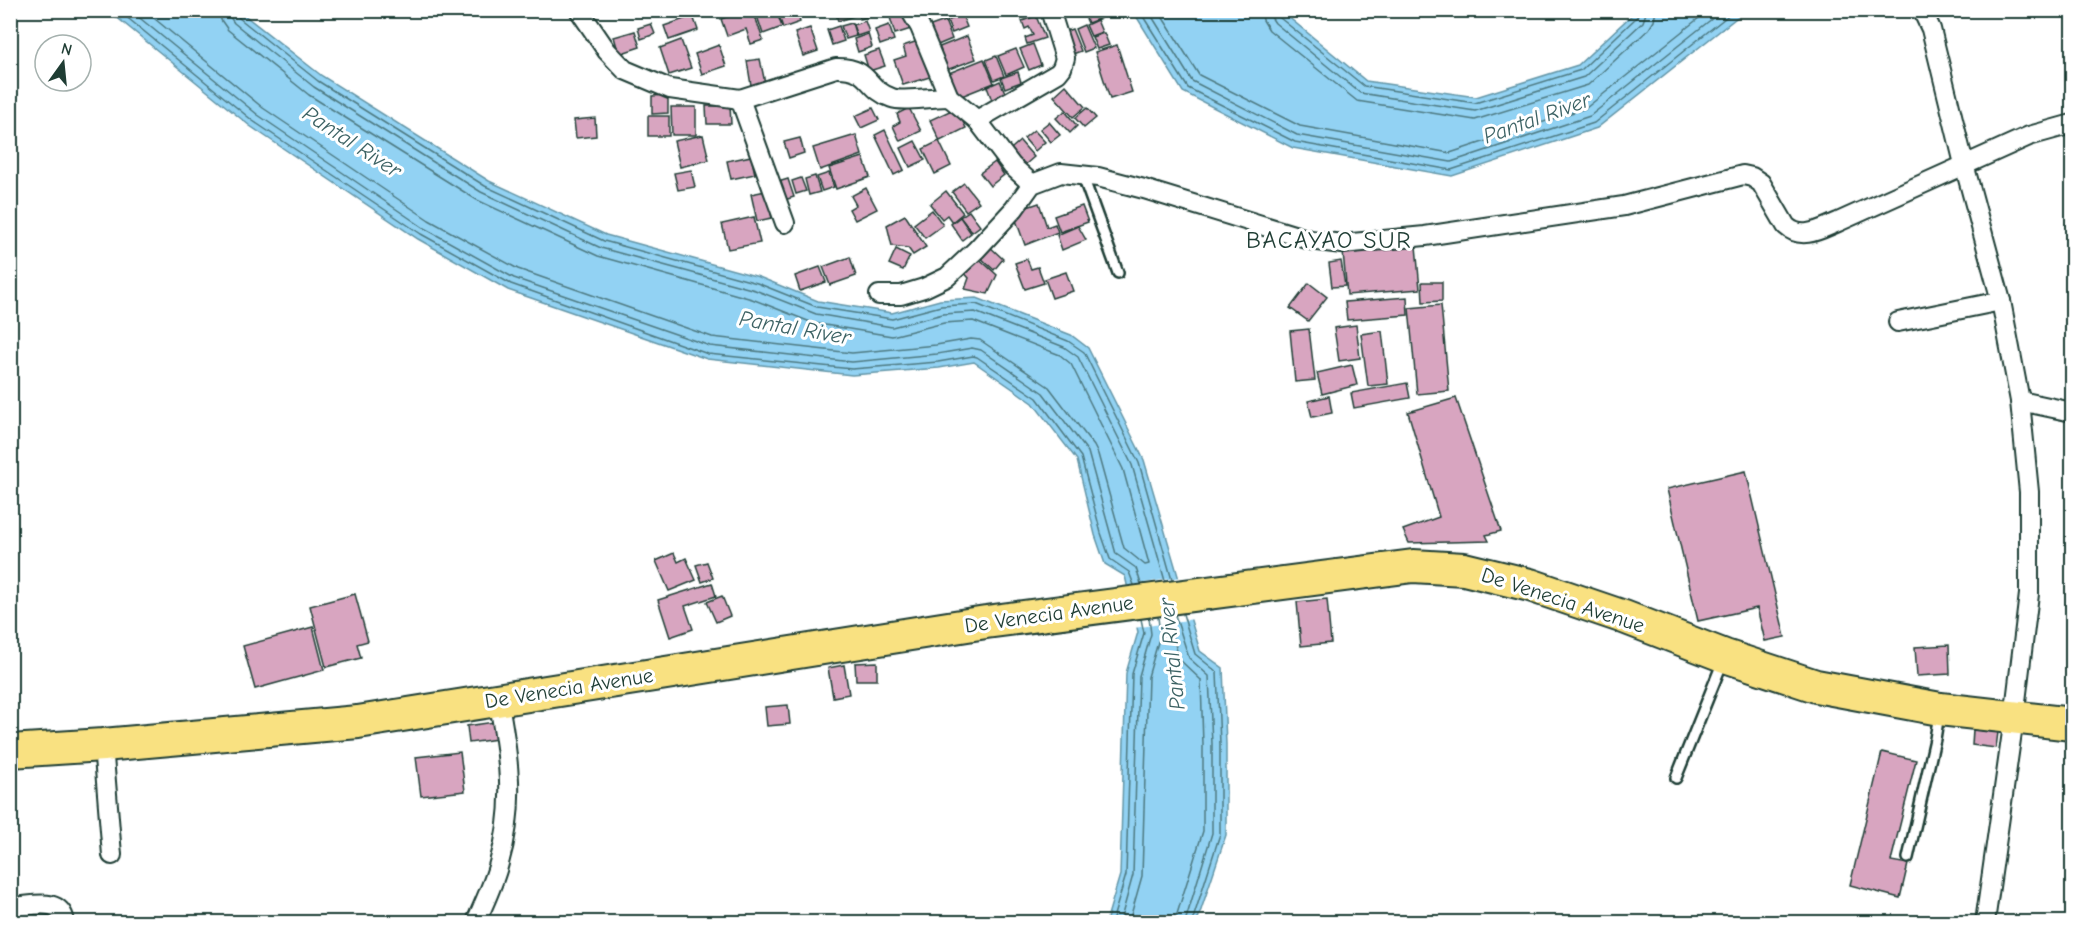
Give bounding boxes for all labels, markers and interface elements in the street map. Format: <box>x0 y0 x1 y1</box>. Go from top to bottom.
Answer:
north arrow <box>33 33 93 93</box>
text: N <box>59 39 74 60</box>
water label: Pantal River <box>1480 86 1596 149</box>
water label: Pantal River <box>298 100 407 184</box>
district label: BACAYAO SUR <box>1246 226 1412 254</box>
water label: Pantal River <box>737 305 854 351</box>
street label: De Venecia Avenue <box>1478 562 1648 638</box>
street label: De Venecia Avenue <box>963 590 1135 638</box>
water label: Pantal River <box>1153 595 1191 711</box>
street label: De Venecia Avenue <box>483 663 655 713</box>

